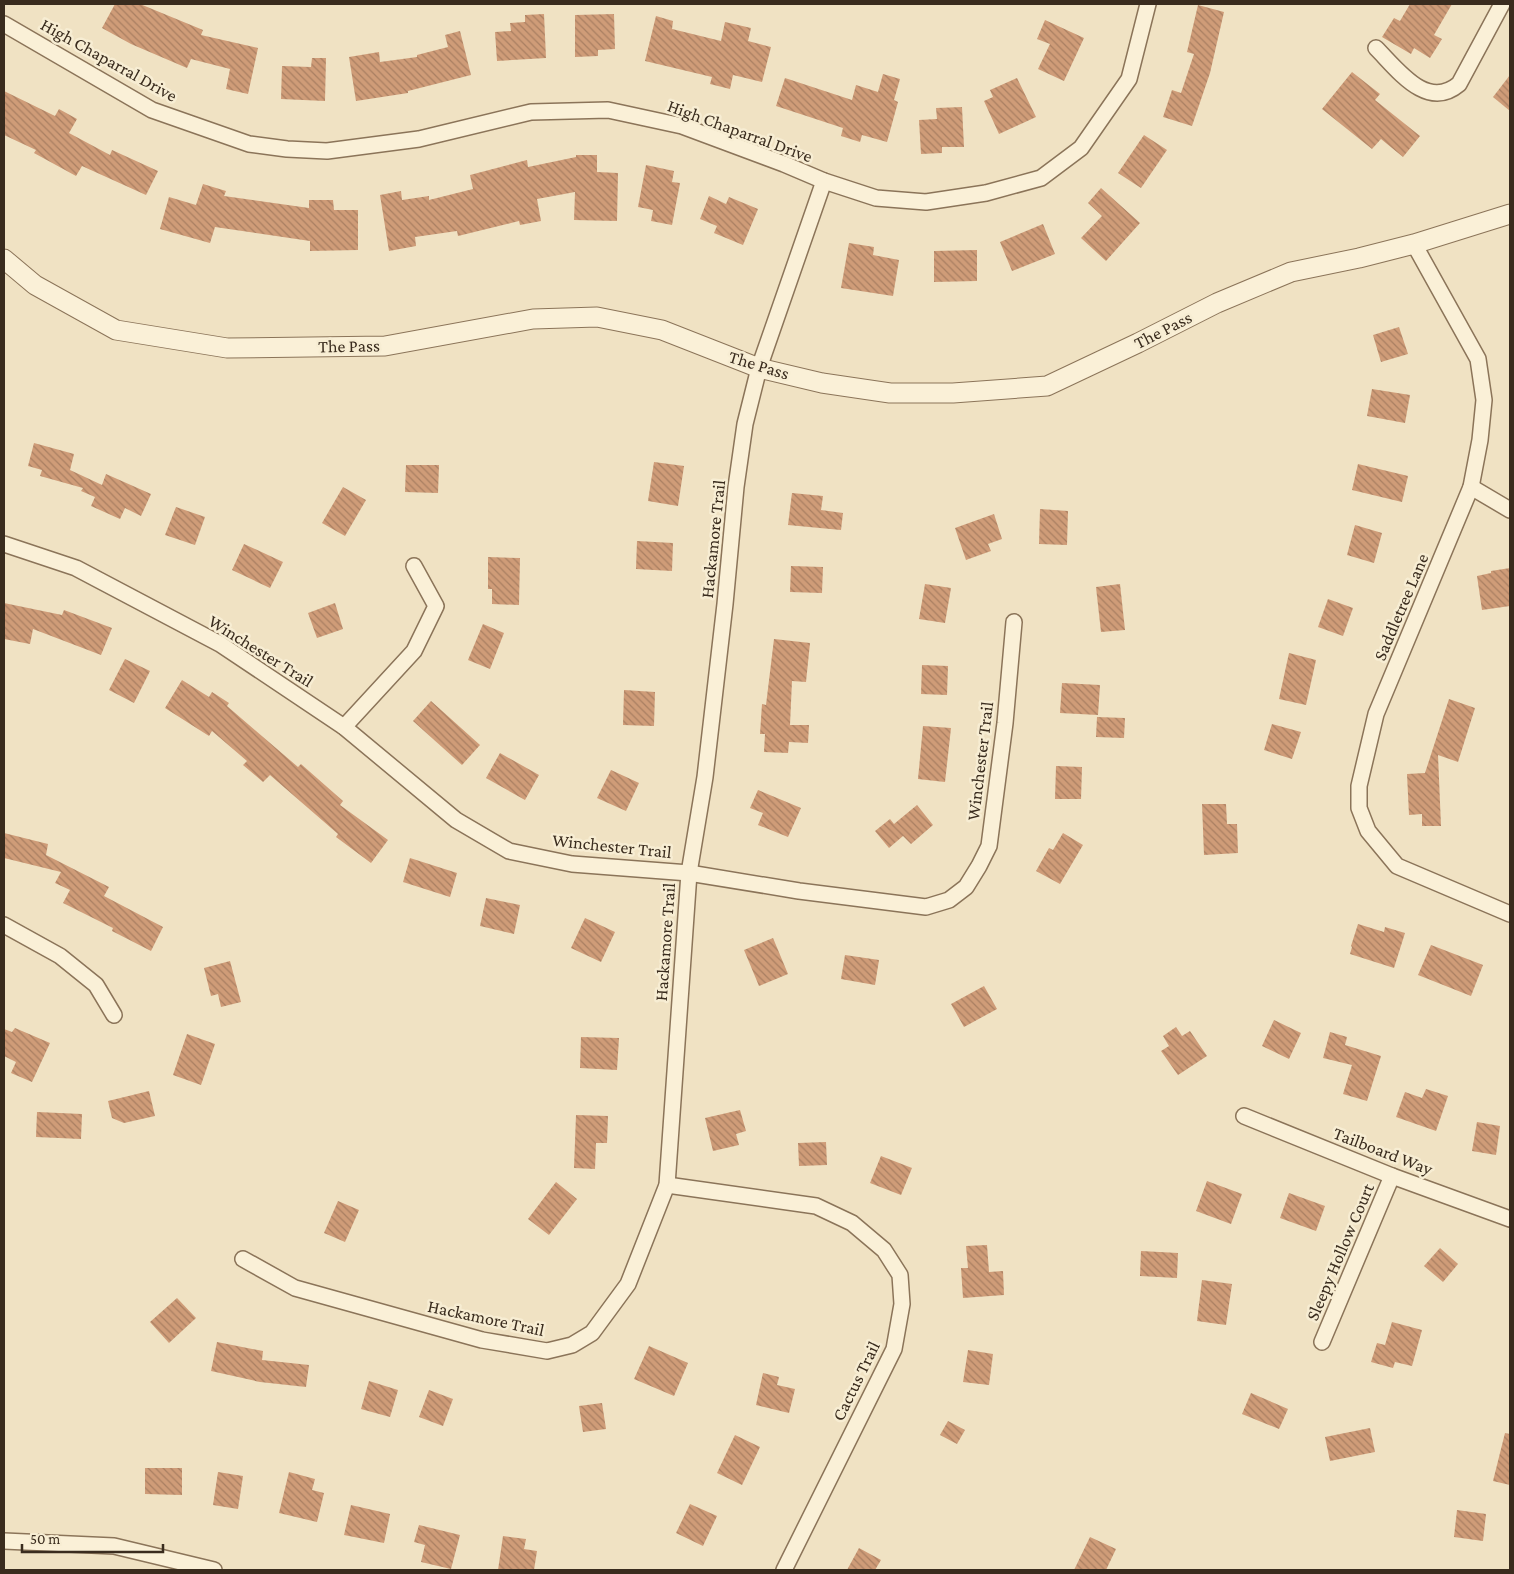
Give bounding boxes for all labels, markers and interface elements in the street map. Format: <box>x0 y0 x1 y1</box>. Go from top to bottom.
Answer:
street label: High Chaparral Drive <box>37 14 181 106</box>
street label: High Chaparral Drive <box>665 95 815 167</box>
street label: The Pass <box>1131 307 1195 353</box>
street label: The Pass <box>318 335 380 357</box>
street label: The Pass <box>726 346 792 384</box>
street label: Hackamore Trail <box>697 479 729 599</box>
street label: Saddletree Lane <box>1369 550 1433 664</box>
street label: Winchester Trail <box>205 611 317 691</box>
street label: Winchester Trail <box>963 700 997 822</box>
street label: Winchester Trail <box>551 830 673 862</box>
street label: Hackamore Trail <box>651 882 679 1002</box>
street label: Tailboard Way <box>1331 1123 1436 1179</box>
street label: Sleepy Hollow Court <box>1302 1179 1378 1324</box>
street label: Hackamore Trail <box>426 1296 546 1340</box>
street label: Cactus Trail <box>828 1338 884 1424</box>
scale bar <box>22 1522 164 1554</box>
text: 50 m <box>30 1531 60 1547</box>

